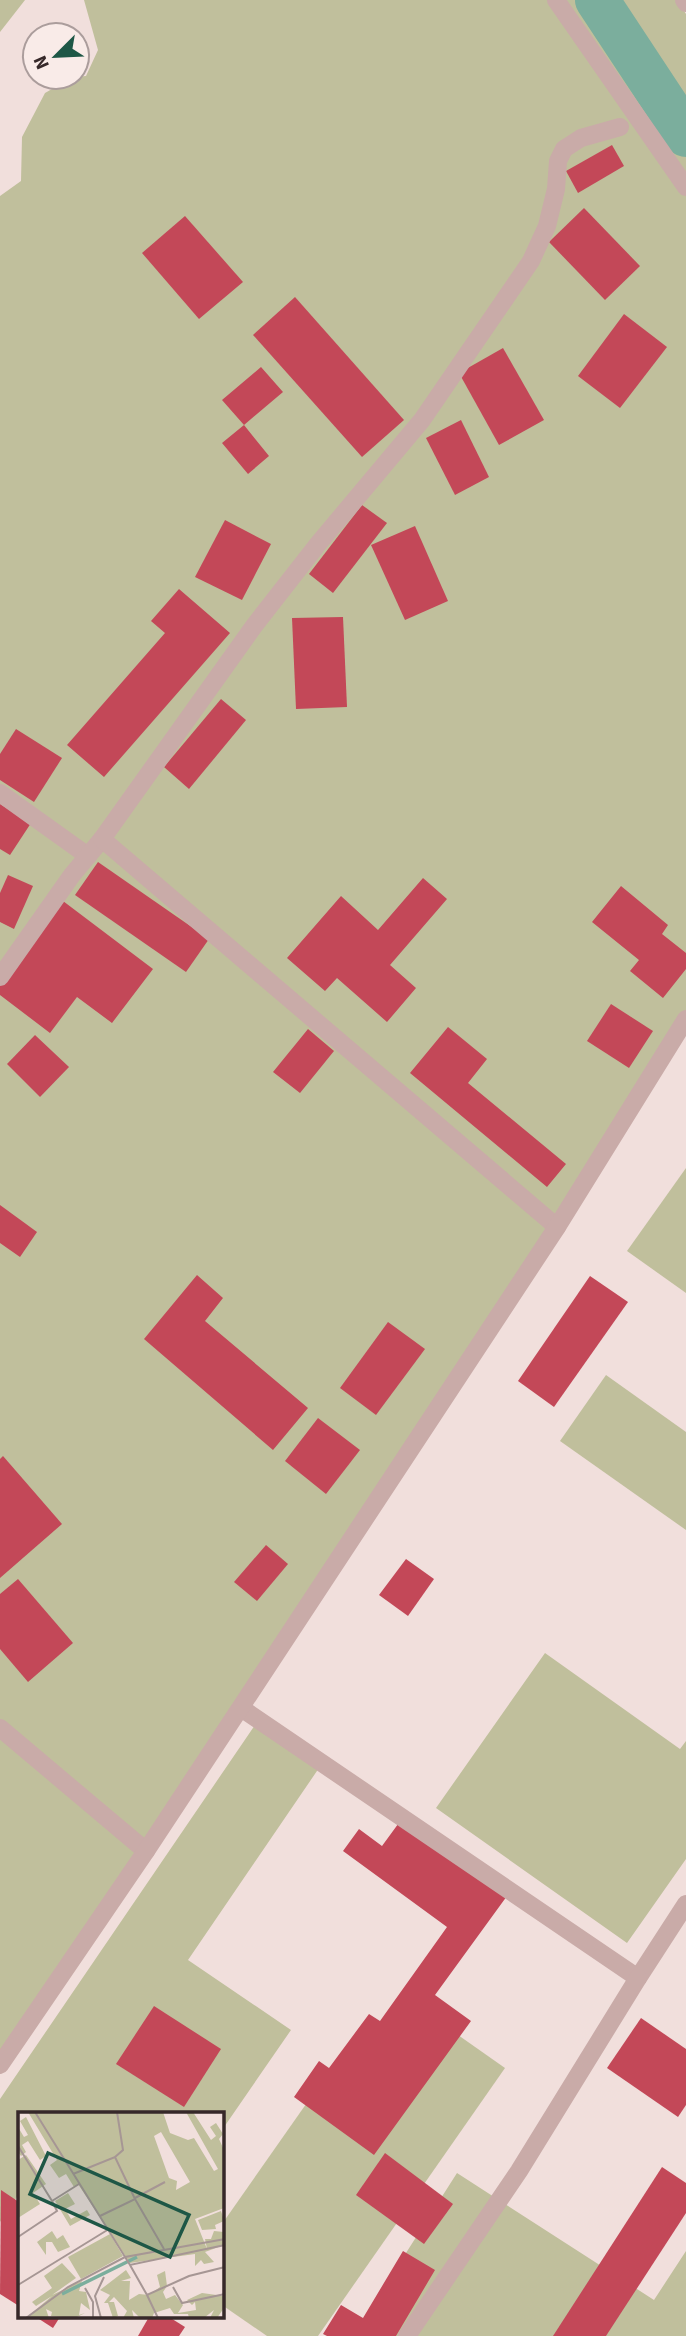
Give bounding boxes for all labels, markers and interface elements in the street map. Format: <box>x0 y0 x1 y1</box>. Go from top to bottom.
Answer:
north arrow <box>21 21 91 91</box>
text: N <box>27 51 57 74</box>
inset map <box>18 2112 224 2318</box>

